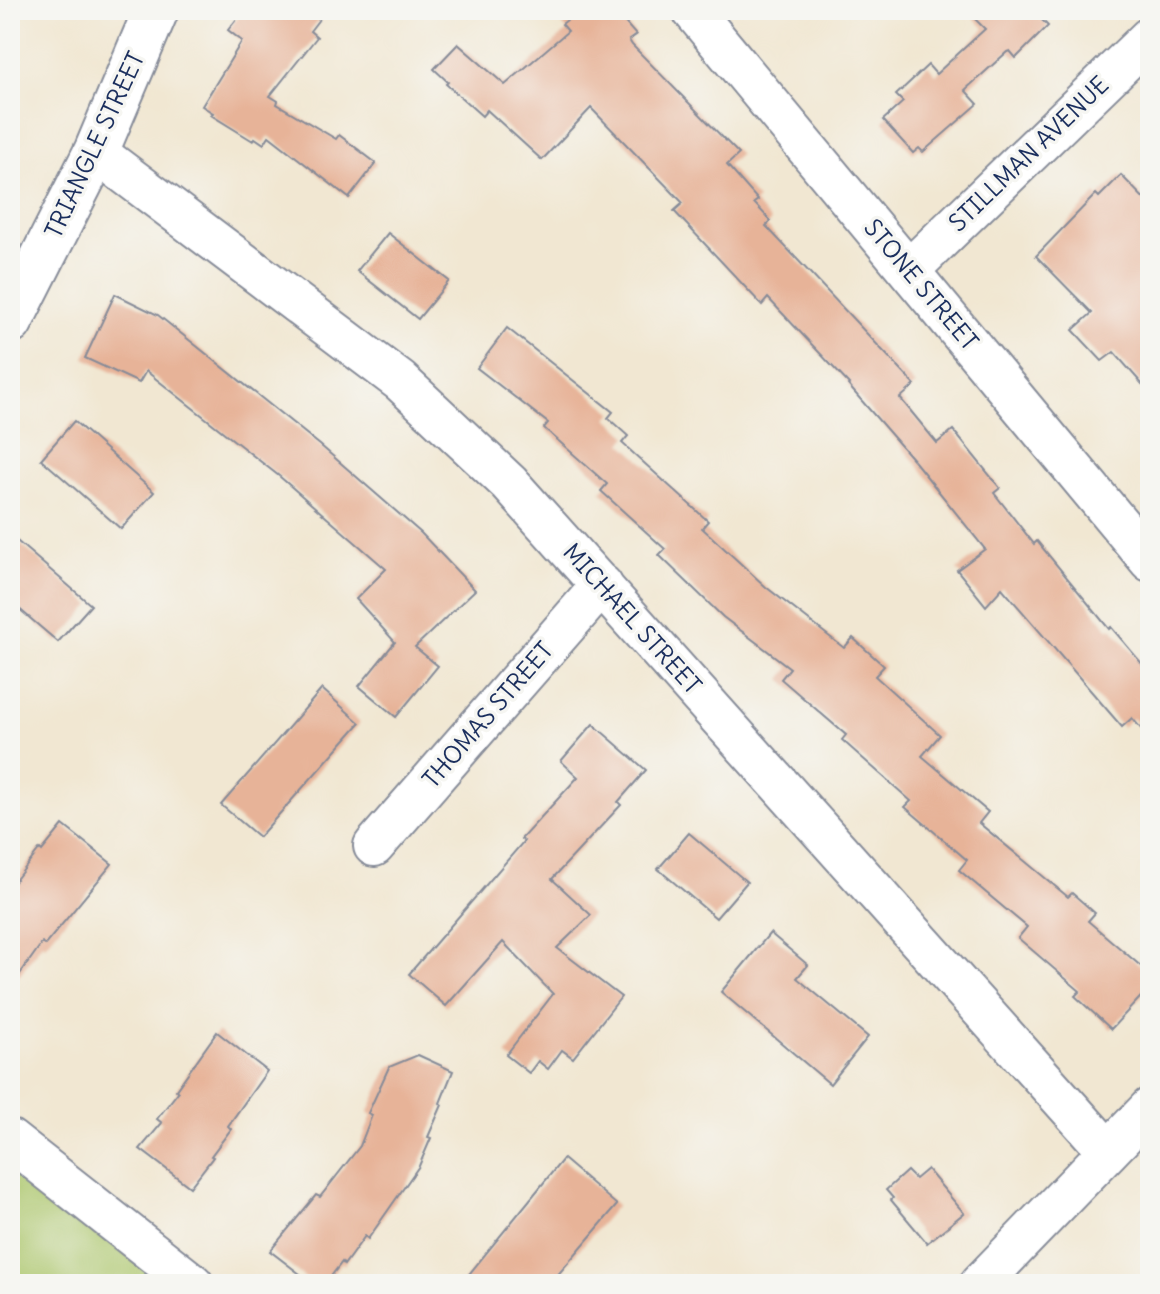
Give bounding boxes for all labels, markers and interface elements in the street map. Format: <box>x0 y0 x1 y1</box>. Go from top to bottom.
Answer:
street label: TRIANGLE STREET <box>38 47 150 243</box>
street label: STILLMAN AVENUE <box>942 69 1114 237</box>
street label: STONE STREET <box>858 213 985 356</box>
street label: MICHAEL STREET <box>557 537 708 700</box>
street label: THOMAS STREET <box>416 635 559 794</box>

